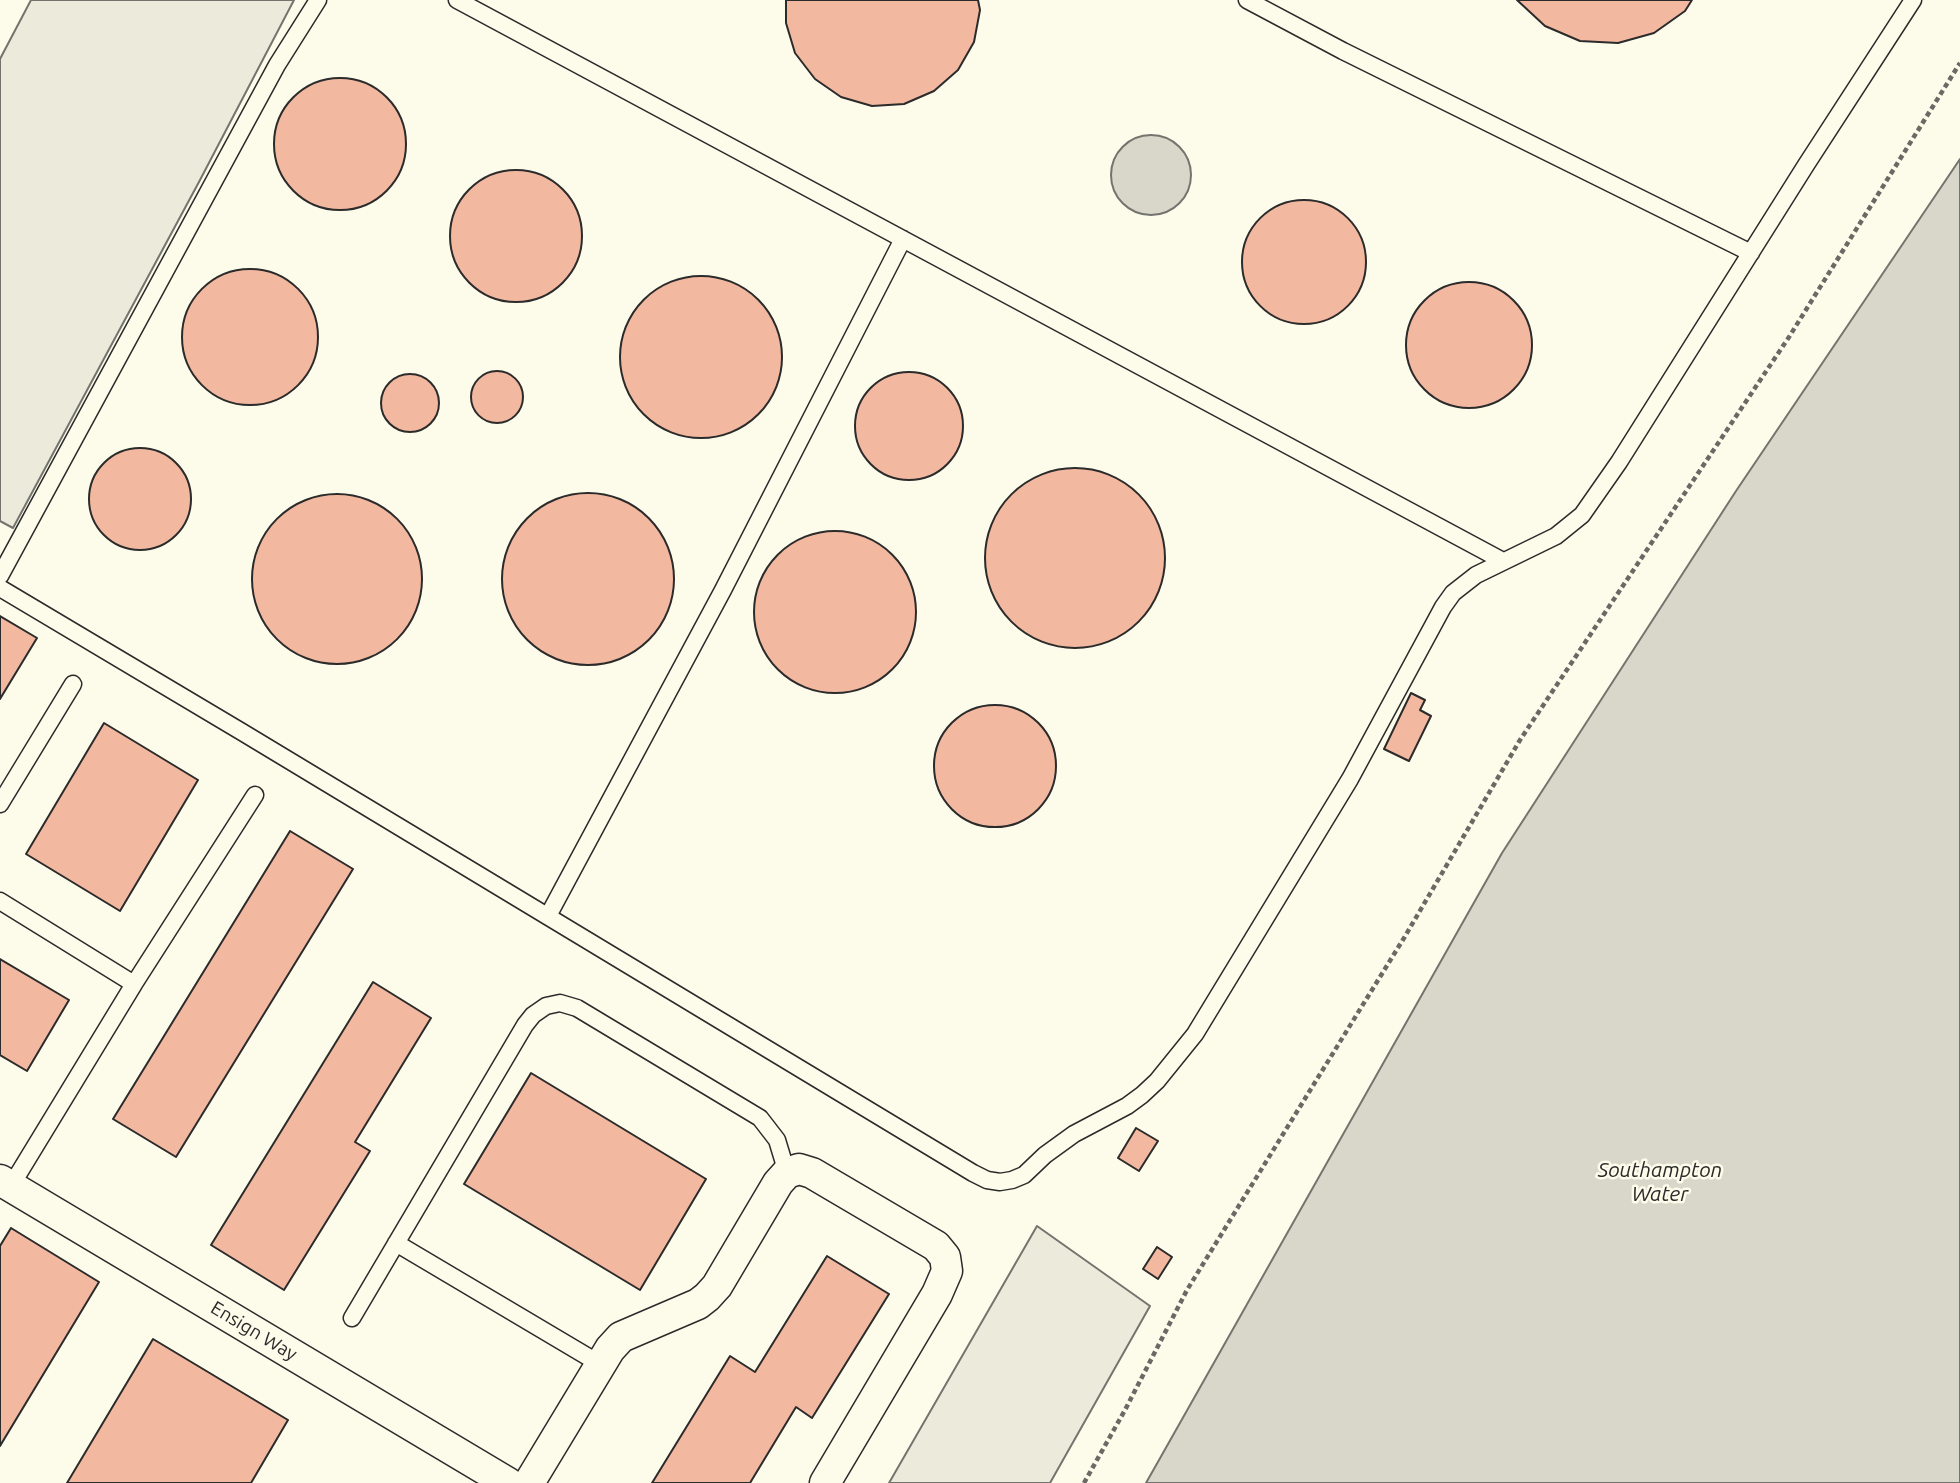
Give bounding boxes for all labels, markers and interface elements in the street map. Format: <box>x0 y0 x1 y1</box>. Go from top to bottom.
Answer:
water label: Southampton Water <box>1598 1157 1722 1207</box>
street label: Ensign Way <box>207 1296 301 1366</box>

